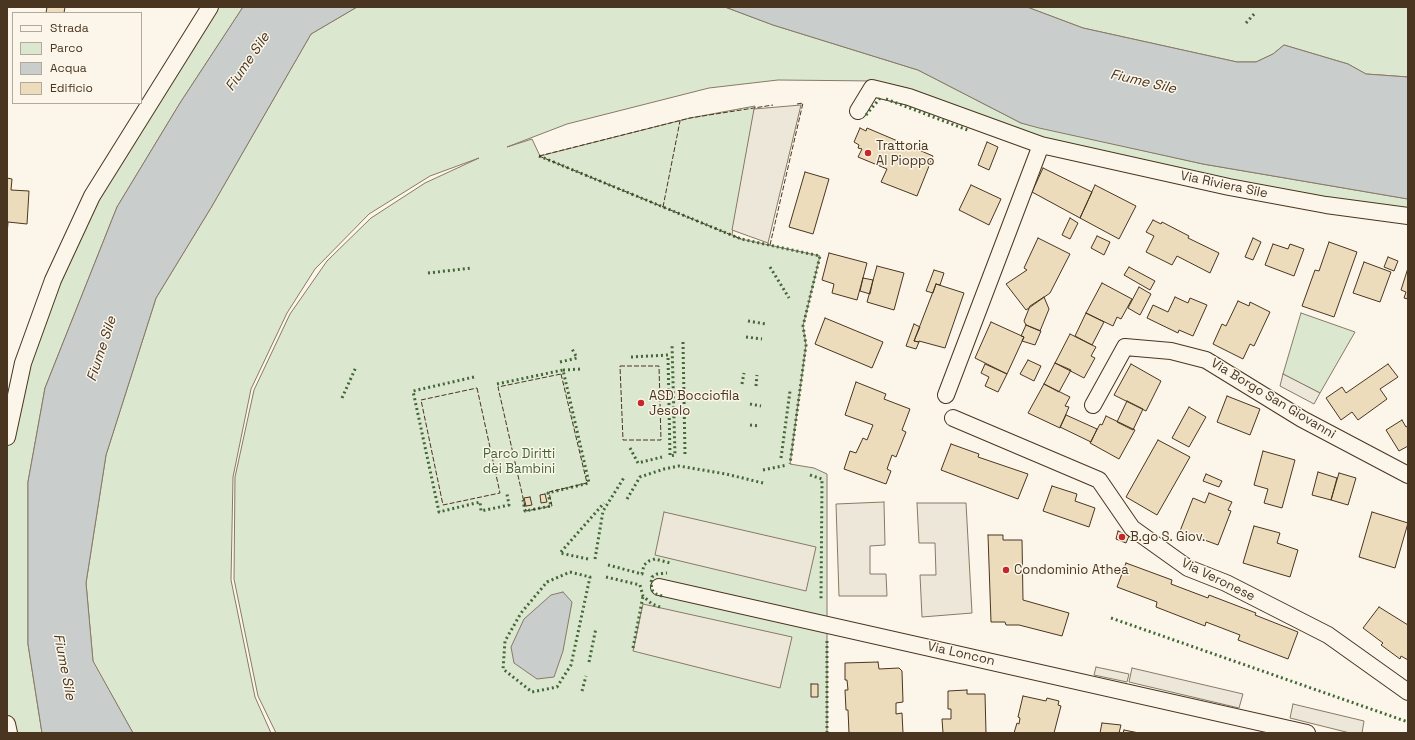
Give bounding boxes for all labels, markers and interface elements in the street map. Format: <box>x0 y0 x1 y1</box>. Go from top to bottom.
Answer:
legend <box>12 12 142 104</box>
text: Strada <box>50 20 89 36</box>
water label: Fiume Sile <box>222 29 274 95</box>
text: Parco <box>50 40 83 56</box>
text: Acqua <box>50 60 87 76</box>
water label: Fiume Sile <box>1108 66 1178 98</box>
text: Edificio <box>50 80 93 96</box>
place label: Trattoria Al Pioppo <box>876 138 935 169</box>
marker: Trattoria Al Pioppo <box>863 148 873 158</box>
street label: Via Riviera Sile <box>1179 168 1269 202</box>
water label: Fiume Sile <box>84 314 120 384</box>
street label: Via Borgo San Giovanni <box>1208 356 1338 442</box>
place label: ASD Bocciofila Jesolo <box>649 388 739 419</box>
marker: ASD Bocciofila Jesolo <box>636 398 646 408</box>
park label: Parco Diritti dei Bambini <box>483 446 555 477</box>
place label: B.go S. Giov. <box>1130 529 1205 545</box>
marker: B.go S. Giov. <box>1117 532 1127 542</box>
street label: Via Veronese <box>1179 555 1257 605</box>
place label: Condominio Athea <box>1014 562 1129 578</box>
marker: Condominio Athea <box>1001 565 1011 575</box>
water label: Fiume Sile <box>49 632 79 702</box>
street label: Via Loncon <box>926 639 996 669</box>

